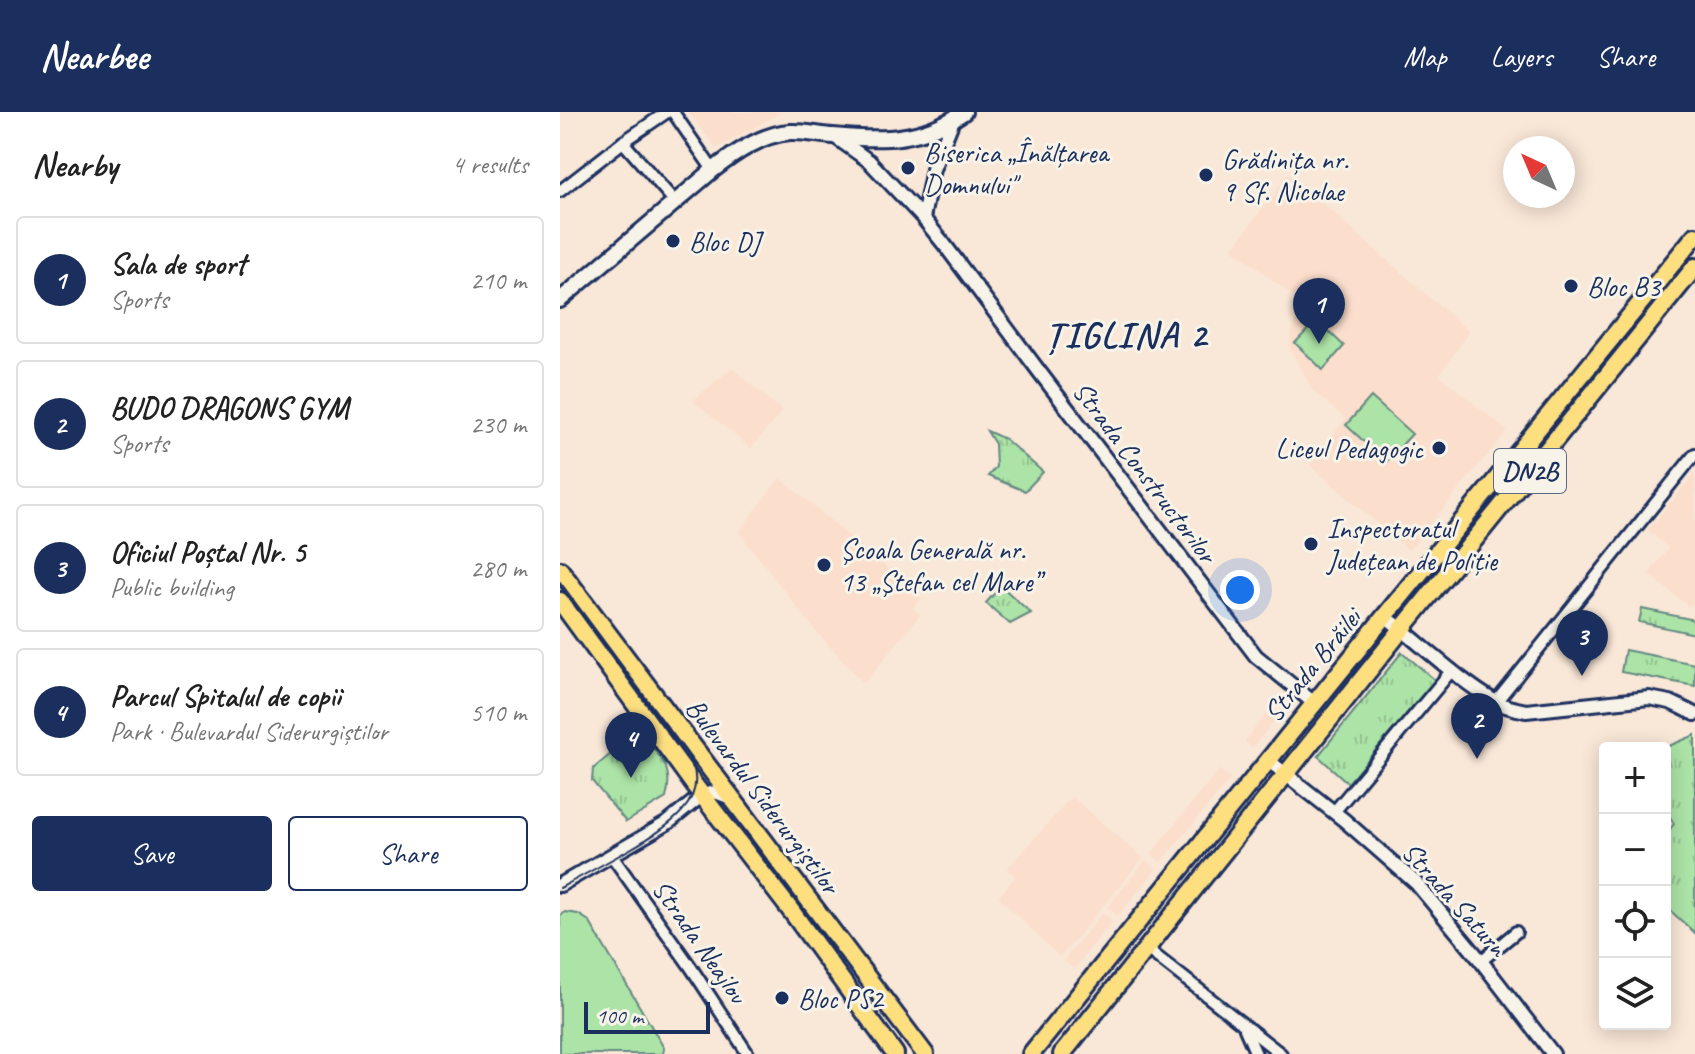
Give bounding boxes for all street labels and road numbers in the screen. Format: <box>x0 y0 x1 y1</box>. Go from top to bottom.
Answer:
street label: Strada Constructorilor <box>1065 374 1226 571</box>
road number: DN2B <box>1494 449 1566 493</box>
street label: Strada Brăilei <box>1256 598 1371 729</box>
street label: Bulevardul Siderurgiștilor <box>678 691 849 902</box>
street label: Strada Saturn <box>1394 834 1516 965</box>
street label: Strada Neajlov <box>645 873 757 1012</box>

